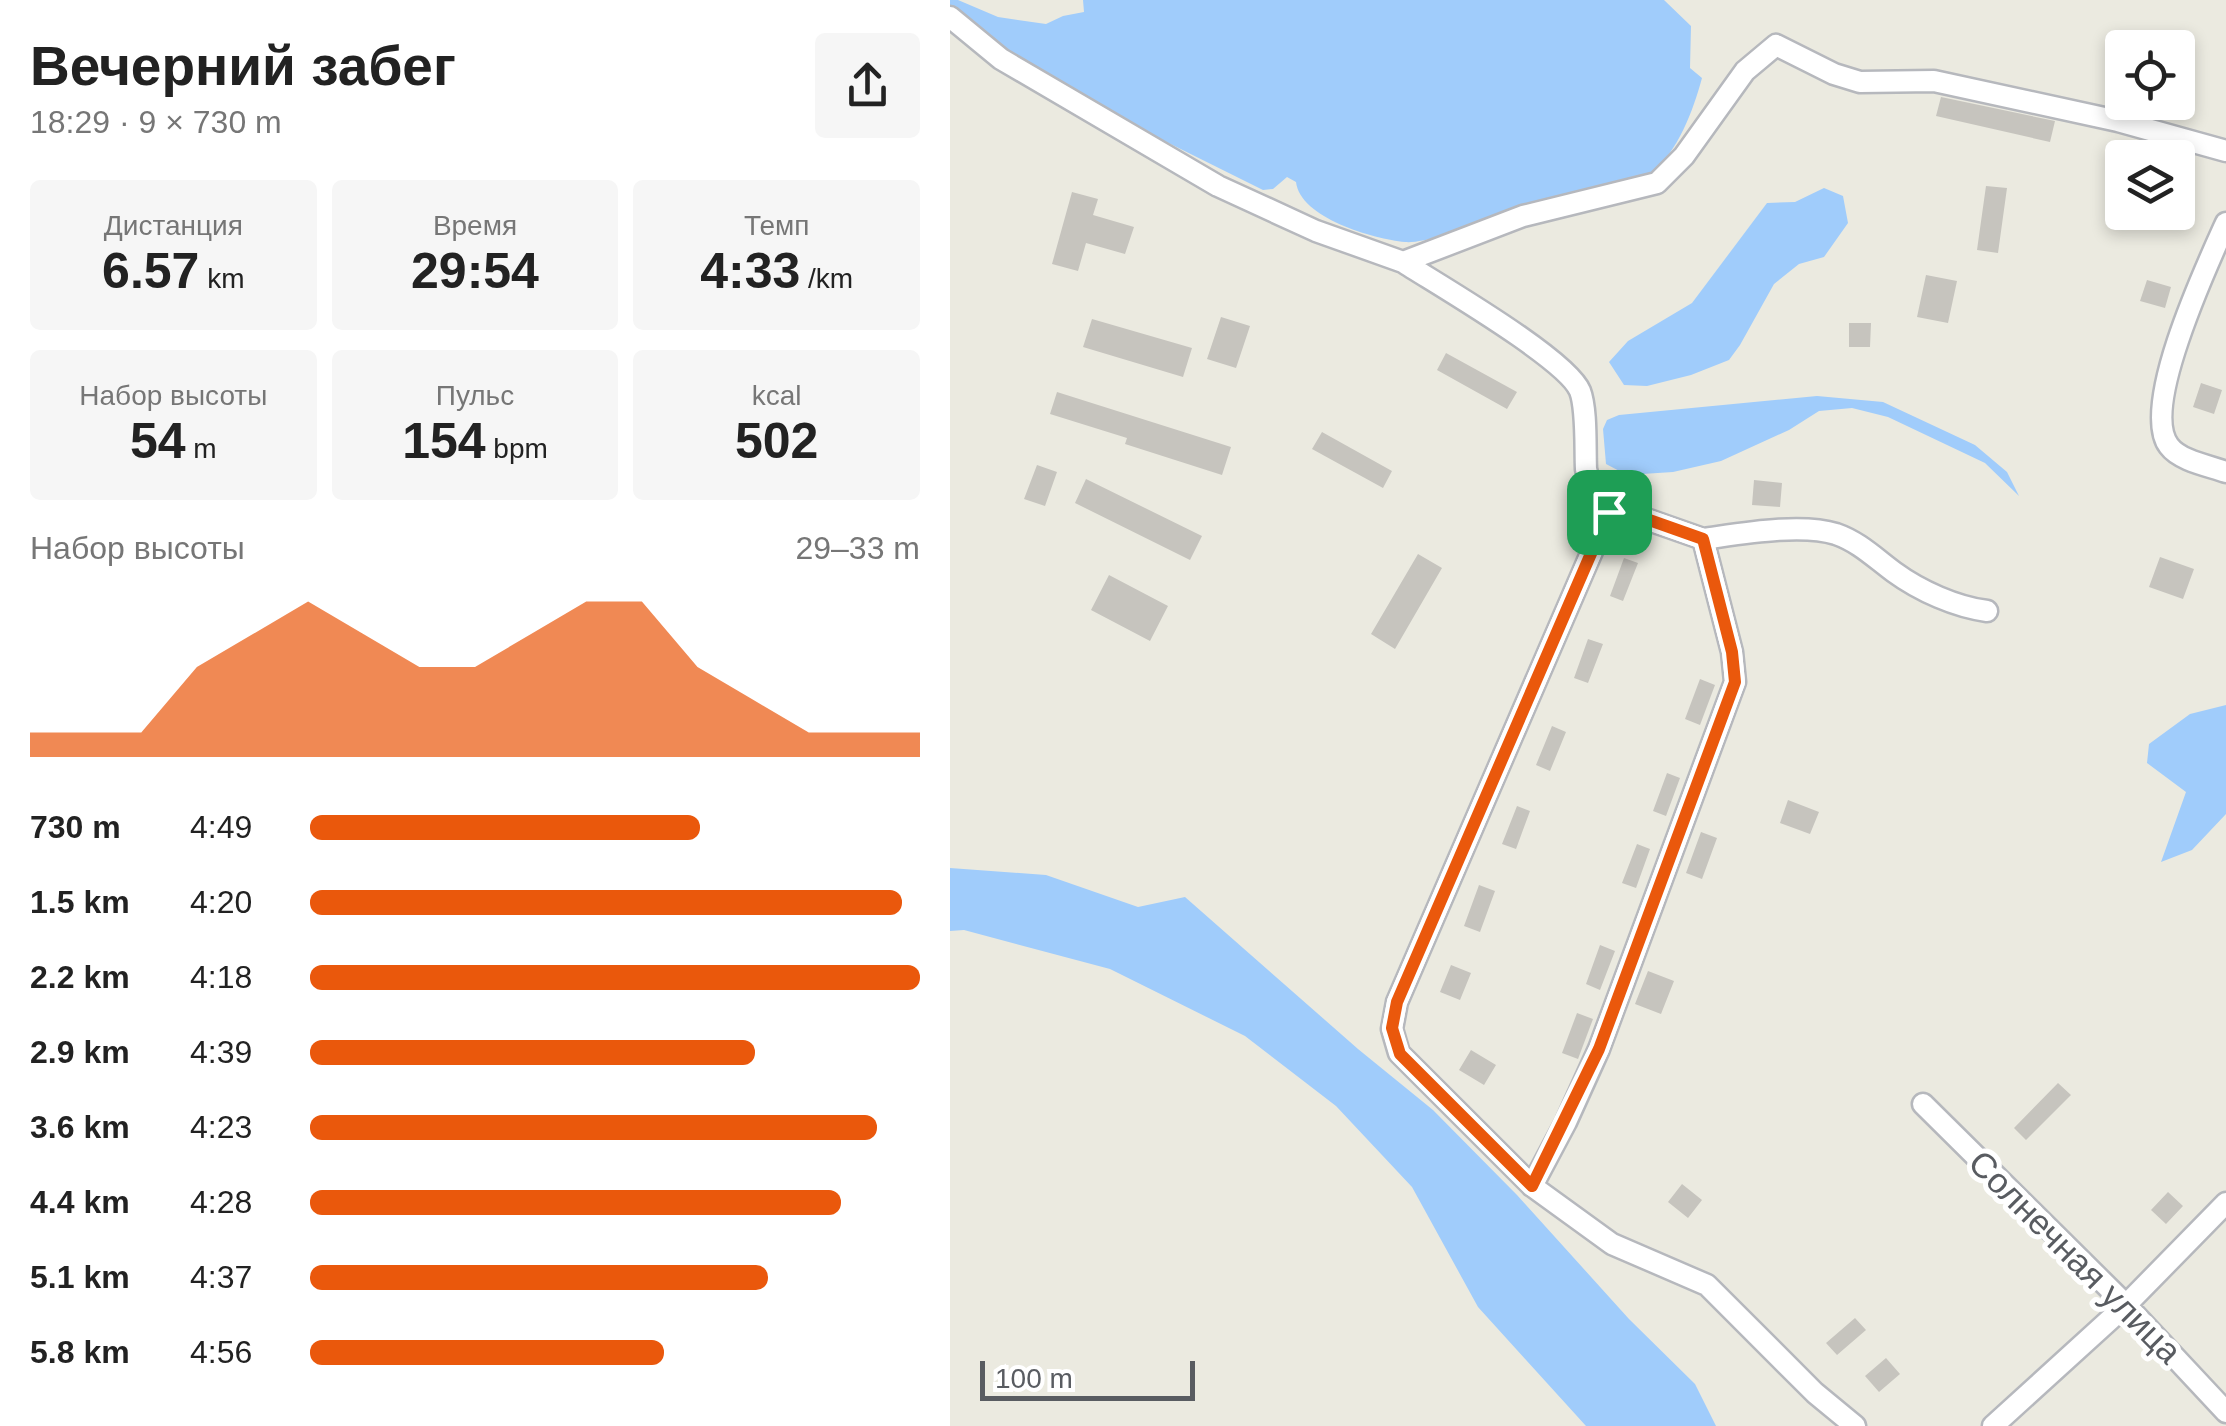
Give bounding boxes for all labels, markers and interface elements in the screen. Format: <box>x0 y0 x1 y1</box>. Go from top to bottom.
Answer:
map controls <box>2105 30 2195 230</box>
button: locate <box>2105 30 2195 120</box>
button: share <box>815 33 920 138</box>
text: Вечерний забег <box>30 35 456 97</box>
text: 18:29 · 9 × 730 m <box>30 104 282 140</box>
button: layers <box>2105 140 2195 230</box>
text: Дистанция <box>104 210 243 241</box>
text: Время <box>433 210 517 241</box>
text: Темп <box>744 210 809 241</box>
text: 6.57 <box>102 243 199 299</box>
text: 29:54 <box>411 243 539 299</box>
text: 4:33 <box>700 243 800 299</box>
text: km <box>199 263 245 294</box>
text: /km <box>800 263 853 294</box>
text: Набор высоты <box>79 380 267 411</box>
text: Пульс <box>436 380 514 411</box>
text: kcal <box>752 380 802 411</box>
text: 54 <box>130 413 186 469</box>
text: 154 <box>402 413 486 469</box>
text: 502 <box>735 413 818 469</box>
text: m <box>186 433 217 464</box>
text: bpm <box>486 433 548 464</box>
pin <box>1567 470 1652 555</box>
icon: arrive <box>1582 485 1637 540</box>
text: Набор высоты <box>30 530 245 566</box>
text: 29–33 m <box>795 530 920 566</box>
text: 730 m <box>30 809 121 845</box>
text: 4:49 <box>190 809 252 845</box>
text: 1.5 km <box>30 884 130 920</box>
text: 4:20 <box>190 884 252 920</box>
text: 2.2 km <box>30 959 130 995</box>
text: 4:18 <box>190 959 252 995</box>
text: 2.9 km <box>30 1034 130 1070</box>
text: 4:39 <box>190 1034 252 1070</box>
text: 3.6 km <box>30 1109 130 1145</box>
text: 4:23 <box>190 1109 252 1145</box>
street label: Солнечная улица <box>1961 1142 2190 1371</box>
text: 4.4 km <box>30 1184 130 1220</box>
text: 4:28 <box>190 1184 252 1220</box>
text: 5.1 km <box>30 1259 130 1295</box>
text: 4:37 <box>190 1259 252 1295</box>
text: 5.8 km <box>30 1334 130 1370</box>
text: 4:56 <box>190 1334 252 1370</box>
scale bar <box>980 1356 1195 1400</box>
text: 100 m <box>995 1363 1073 1394</box>

